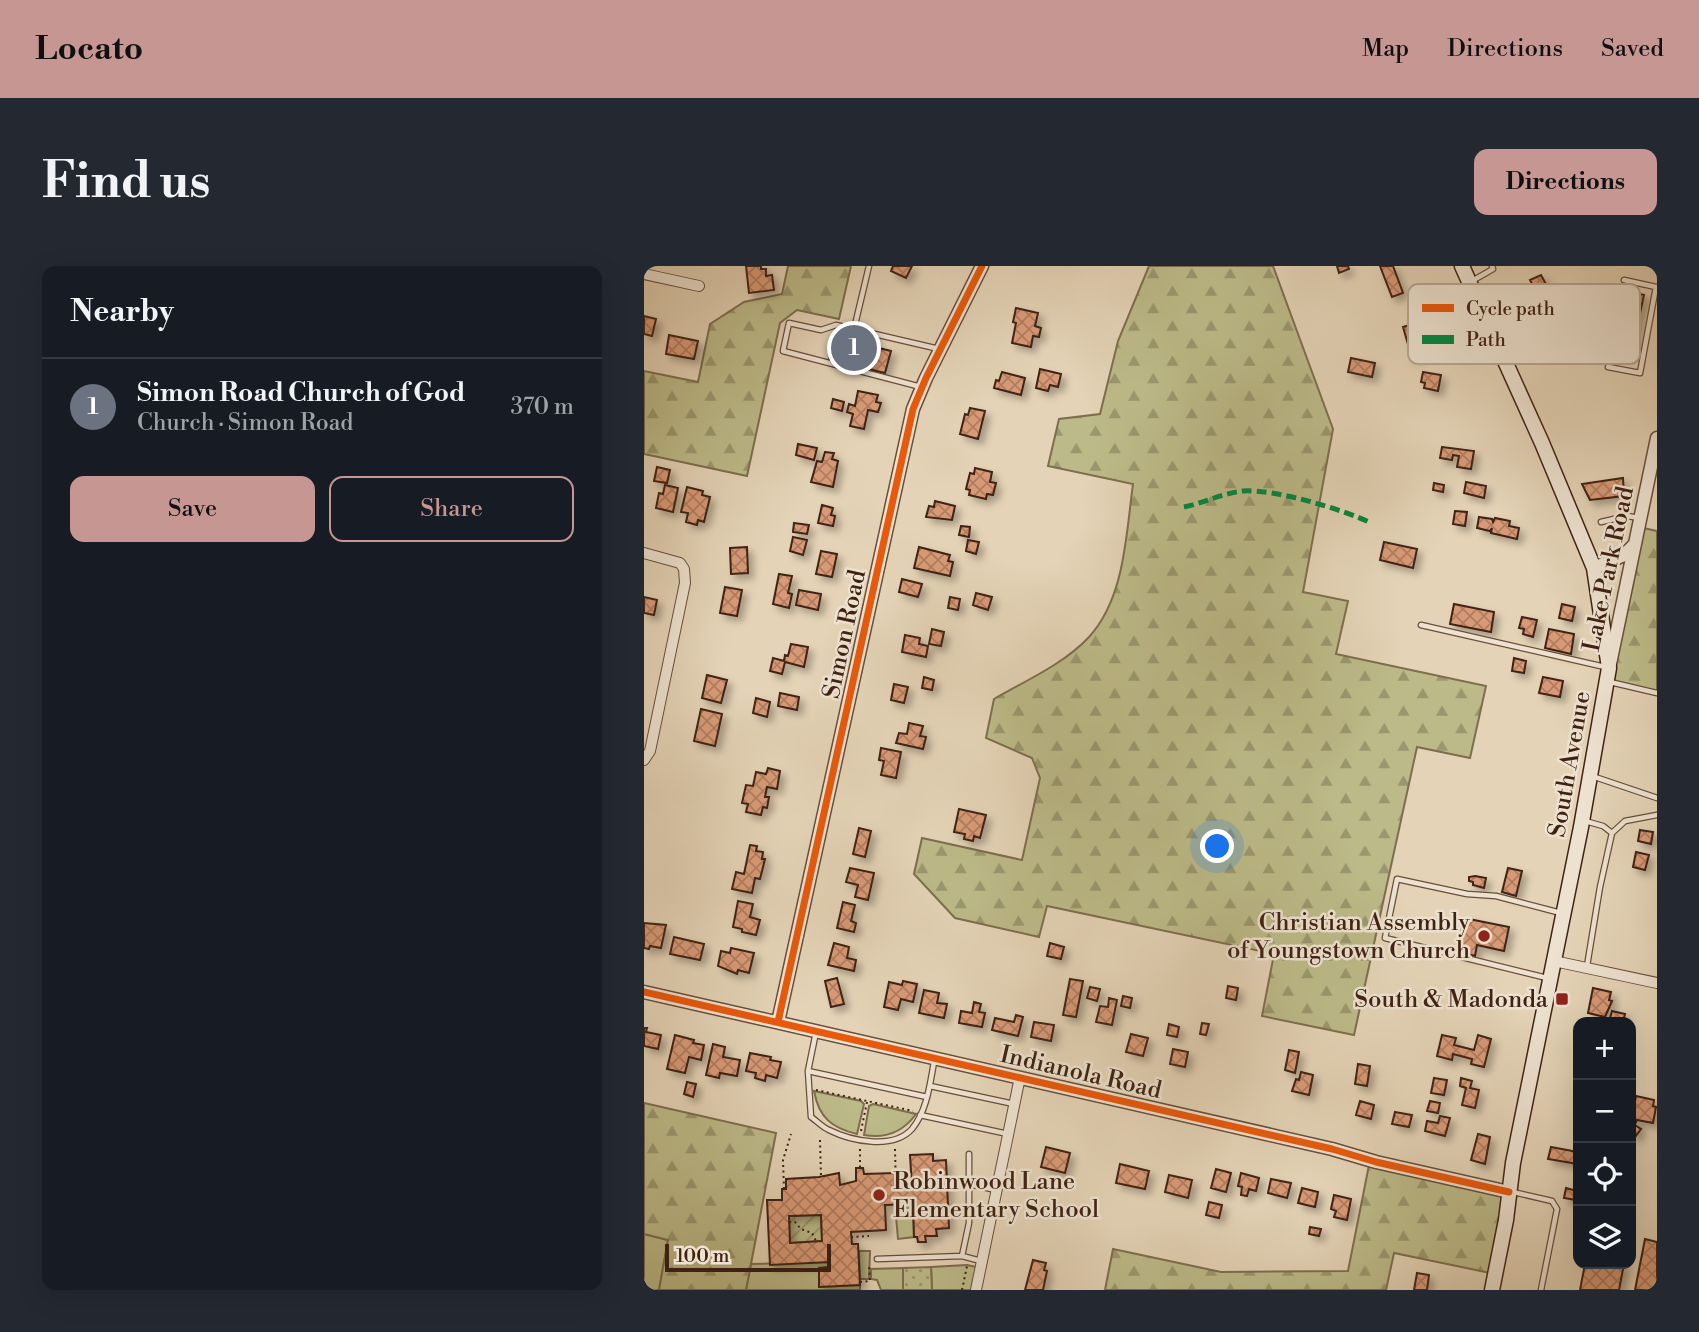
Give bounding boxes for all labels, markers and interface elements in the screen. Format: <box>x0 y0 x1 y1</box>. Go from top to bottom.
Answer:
text: Locato <box>35 29 143 70</box>
text: Map <box>1362 34 1409 64</box>
text: Directions <box>1447 34 1563 64</box>
text: Saved <box>1601 34 1664 64</box>
button: Directions <box>1474 149 1657 215</box>
text: Find us <box>42 152 211 213</box>
legend <box>1408 284 1640 364</box>
text: Nearby <box>70 293 174 331</box>
text: Cycle path <box>1466 297 1555 321</box>
pin: 1 <box>831 322 877 374</box>
text: Path <box>1466 328 1506 352</box>
text: Simon Road Church of God <box>137 377 466 409</box>
text: 1 <box>87 393 99 421</box>
text: 370 m <box>511 393 574 421</box>
text: Church · Simon Road <box>137 409 353 437</box>
button: Save <box>70 476 315 542</box>
button: Share <box>329 476 574 542</box>
street label: Lake Park Road <box>1577 484 1641 654</box>
street label: Simon Road <box>817 567 873 701</box>
street label: South Avenue <box>1542 689 1598 840</box>
your location <box>1200 829 1234 863</box>
place label: Christian Assembly of Youngstown Church <box>1227 908 1470 966</box>
marker: Christian Assembly of Youngstown Church <box>1476 928 1492 944</box>
place label: South & Madonda <box>1354 985 1549 1015</box>
marker: South & Madonda <box>1554 991 1570 1007</box>
map controls <box>1573 1017 1636 1269</box>
button: + <box>1573 1017 1636 1080</box>
street label: Indianola Road <box>997 1040 1165 1106</box>
button: − <box>1573 1080 1636 1143</box>
button: locate <box>1573 1143 1636 1206</box>
place label: Robinwood Lane Elementary School <box>893 1167 1099 1225</box>
marker: Robinwood Lane Elementary School <box>871 1187 887 1203</box>
button: layers <box>1573 1206 1636 1269</box>
scale bar <box>665 1241 831 1273</box>
text: 100 m <box>676 1244 729 1268</box>

